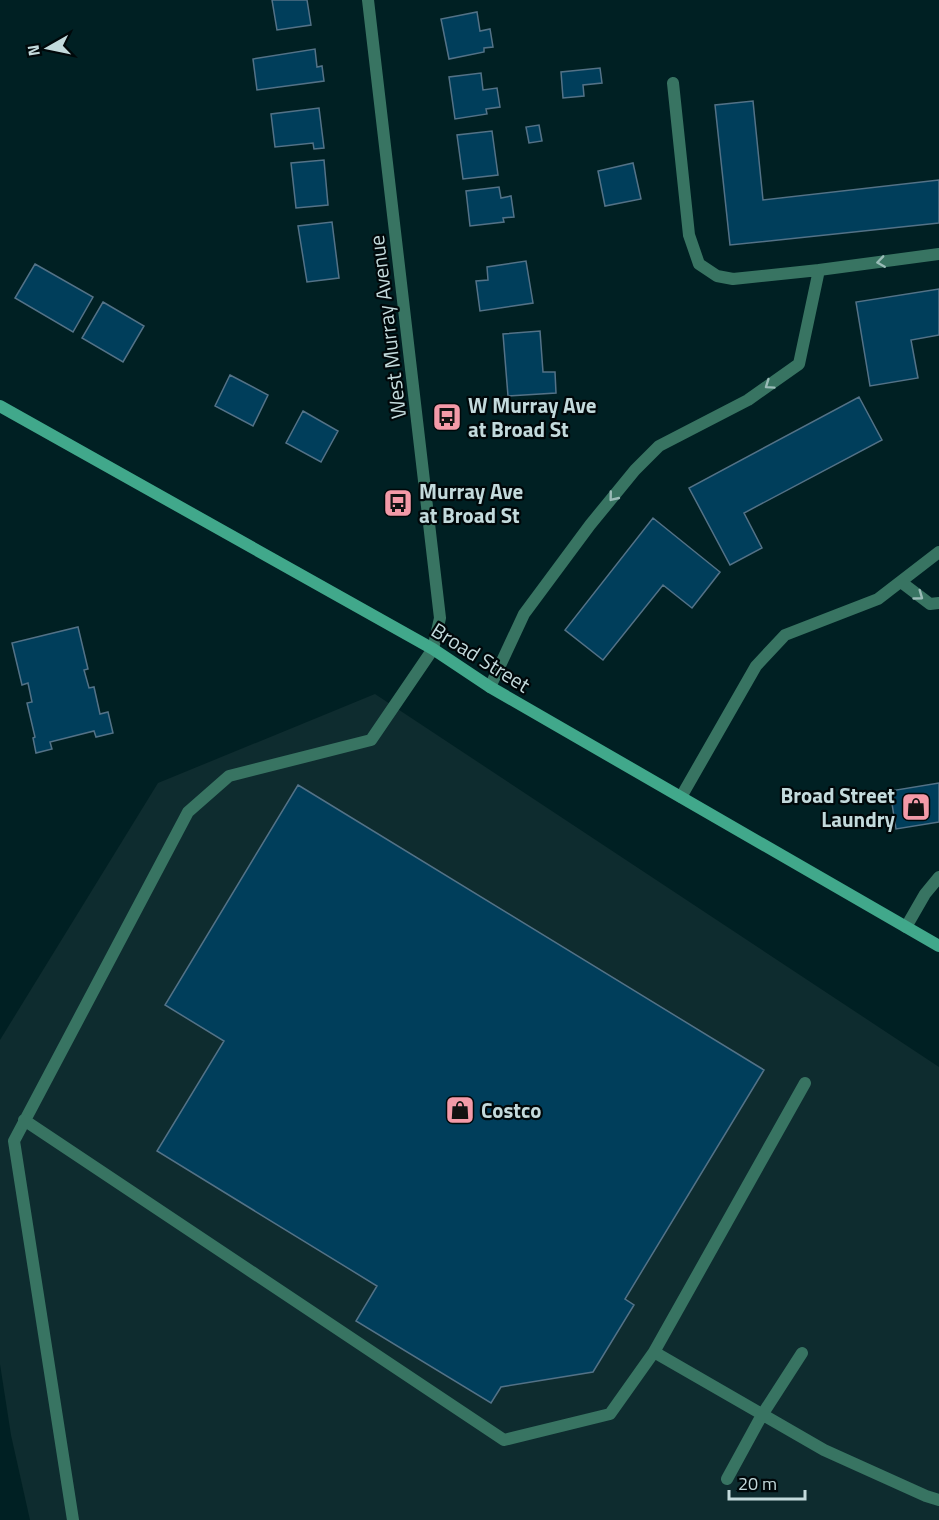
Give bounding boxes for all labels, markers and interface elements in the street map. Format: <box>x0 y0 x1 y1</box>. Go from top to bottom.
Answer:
north arrow <box>18 18 78 78</box>
text: N <box>20 43 46 58</box>
street label: West Murray Avenue <box>360 233 414 421</box>
one-way arrow <box>876 255 886 267</box>
one-way arrow <box>765 378 776 389</box>
place label: W Murray Ave at Broad St <box>468 389 596 445</box>
bus stop icon: W Murray Ave at Broad St <box>431 401 463 433</box>
place label: Murray Ave at Broad St <box>419 475 523 531</box>
bus stop icon: Murray Ave at Broad St <box>382 487 414 519</box>
one-way arrow <box>609 490 620 501</box>
one-way arrow <box>913 588 924 599</box>
street label: Broad Street <box>425 614 537 700</box>
place label: Broad Street Laundry <box>781 779 895 835</box>
shop icon: Broad Street Laundry <box>900 791 932 823</box>
shop icon: Costco <box>444 1094 476 1126</box>
place label: Costco <box>481 1094 541 1126</box>
scale bar <box>729 1463 806 1501</box>
text: 20 m <box>738 1470 777 1497</box>

